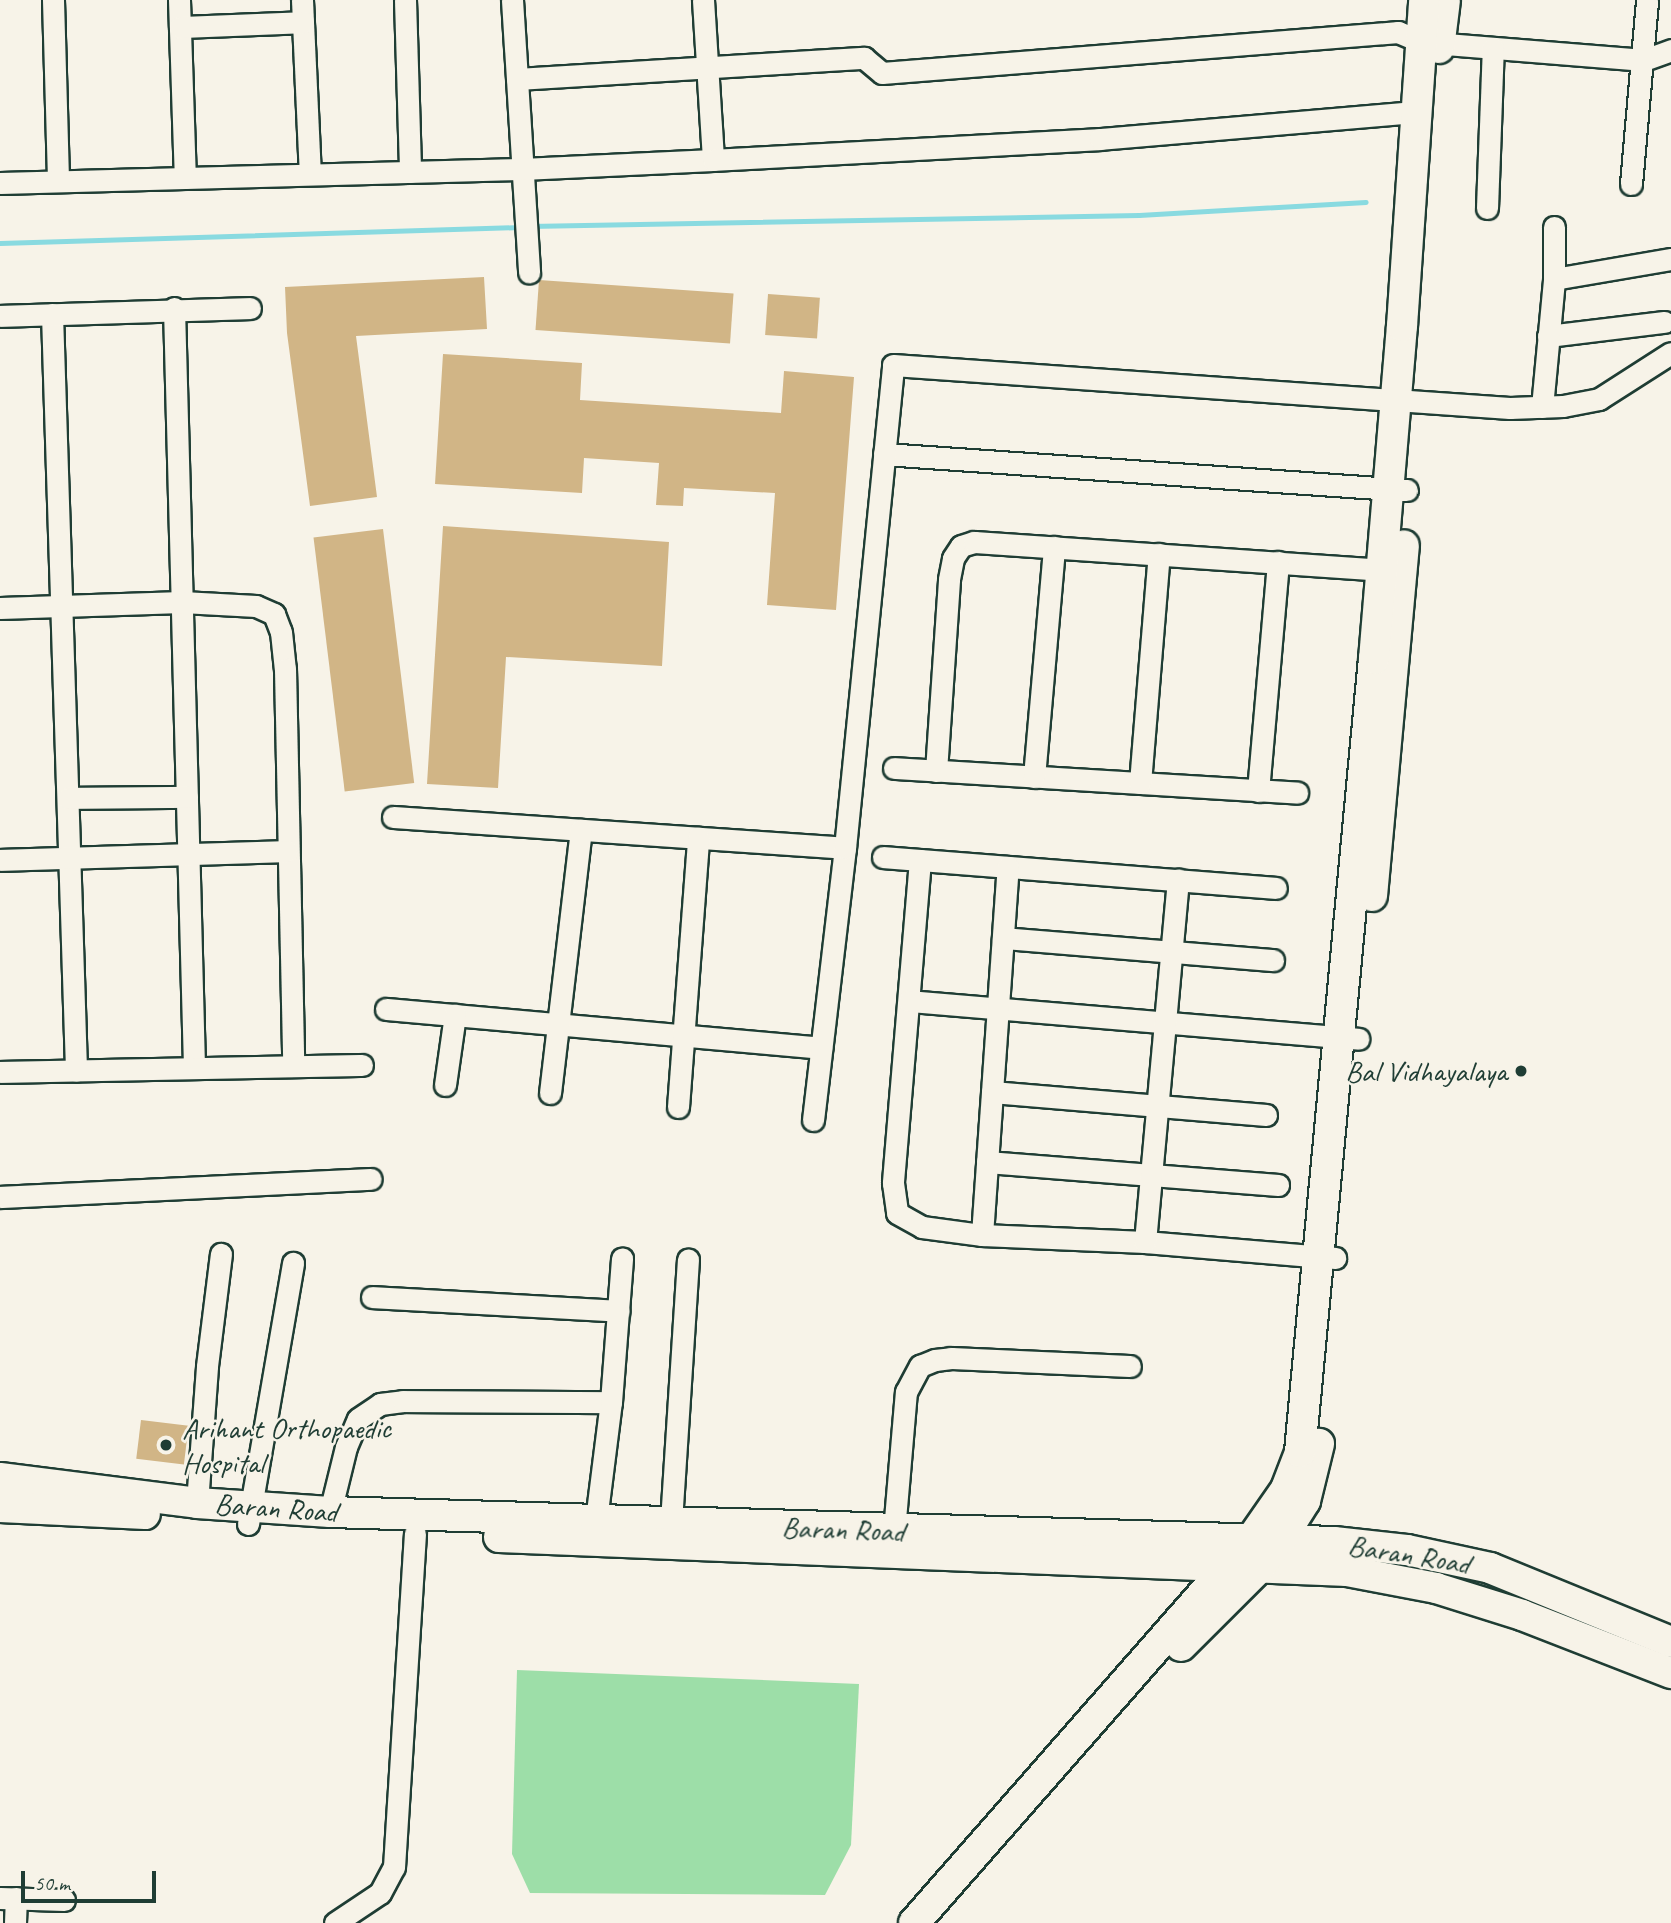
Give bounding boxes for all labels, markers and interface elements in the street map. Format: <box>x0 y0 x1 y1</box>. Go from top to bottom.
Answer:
place label: Bal Vidhayalaya <box>1345 1053 1507 1089</box>
marker: Bal Vidhayalaya <box>1513 1063 1529 1079</box>
place label: Arihant Orthopaedic Hospital <box>182 1410 391 1480</box>
marker: Arihant Orthopaedic Hospital <box>156 1435 176 1455</box>
street label: Baran Road <box>214 1486 338 1530</box>
street label: Baran Road <box>781 1509 905 1549</box>
street label: Baran Road <box>1346 1527 1472 1581</box>
scale bar <box>24 1856 159 1900</box>
text: 50 m <box>34 1870 70 1896</box>

